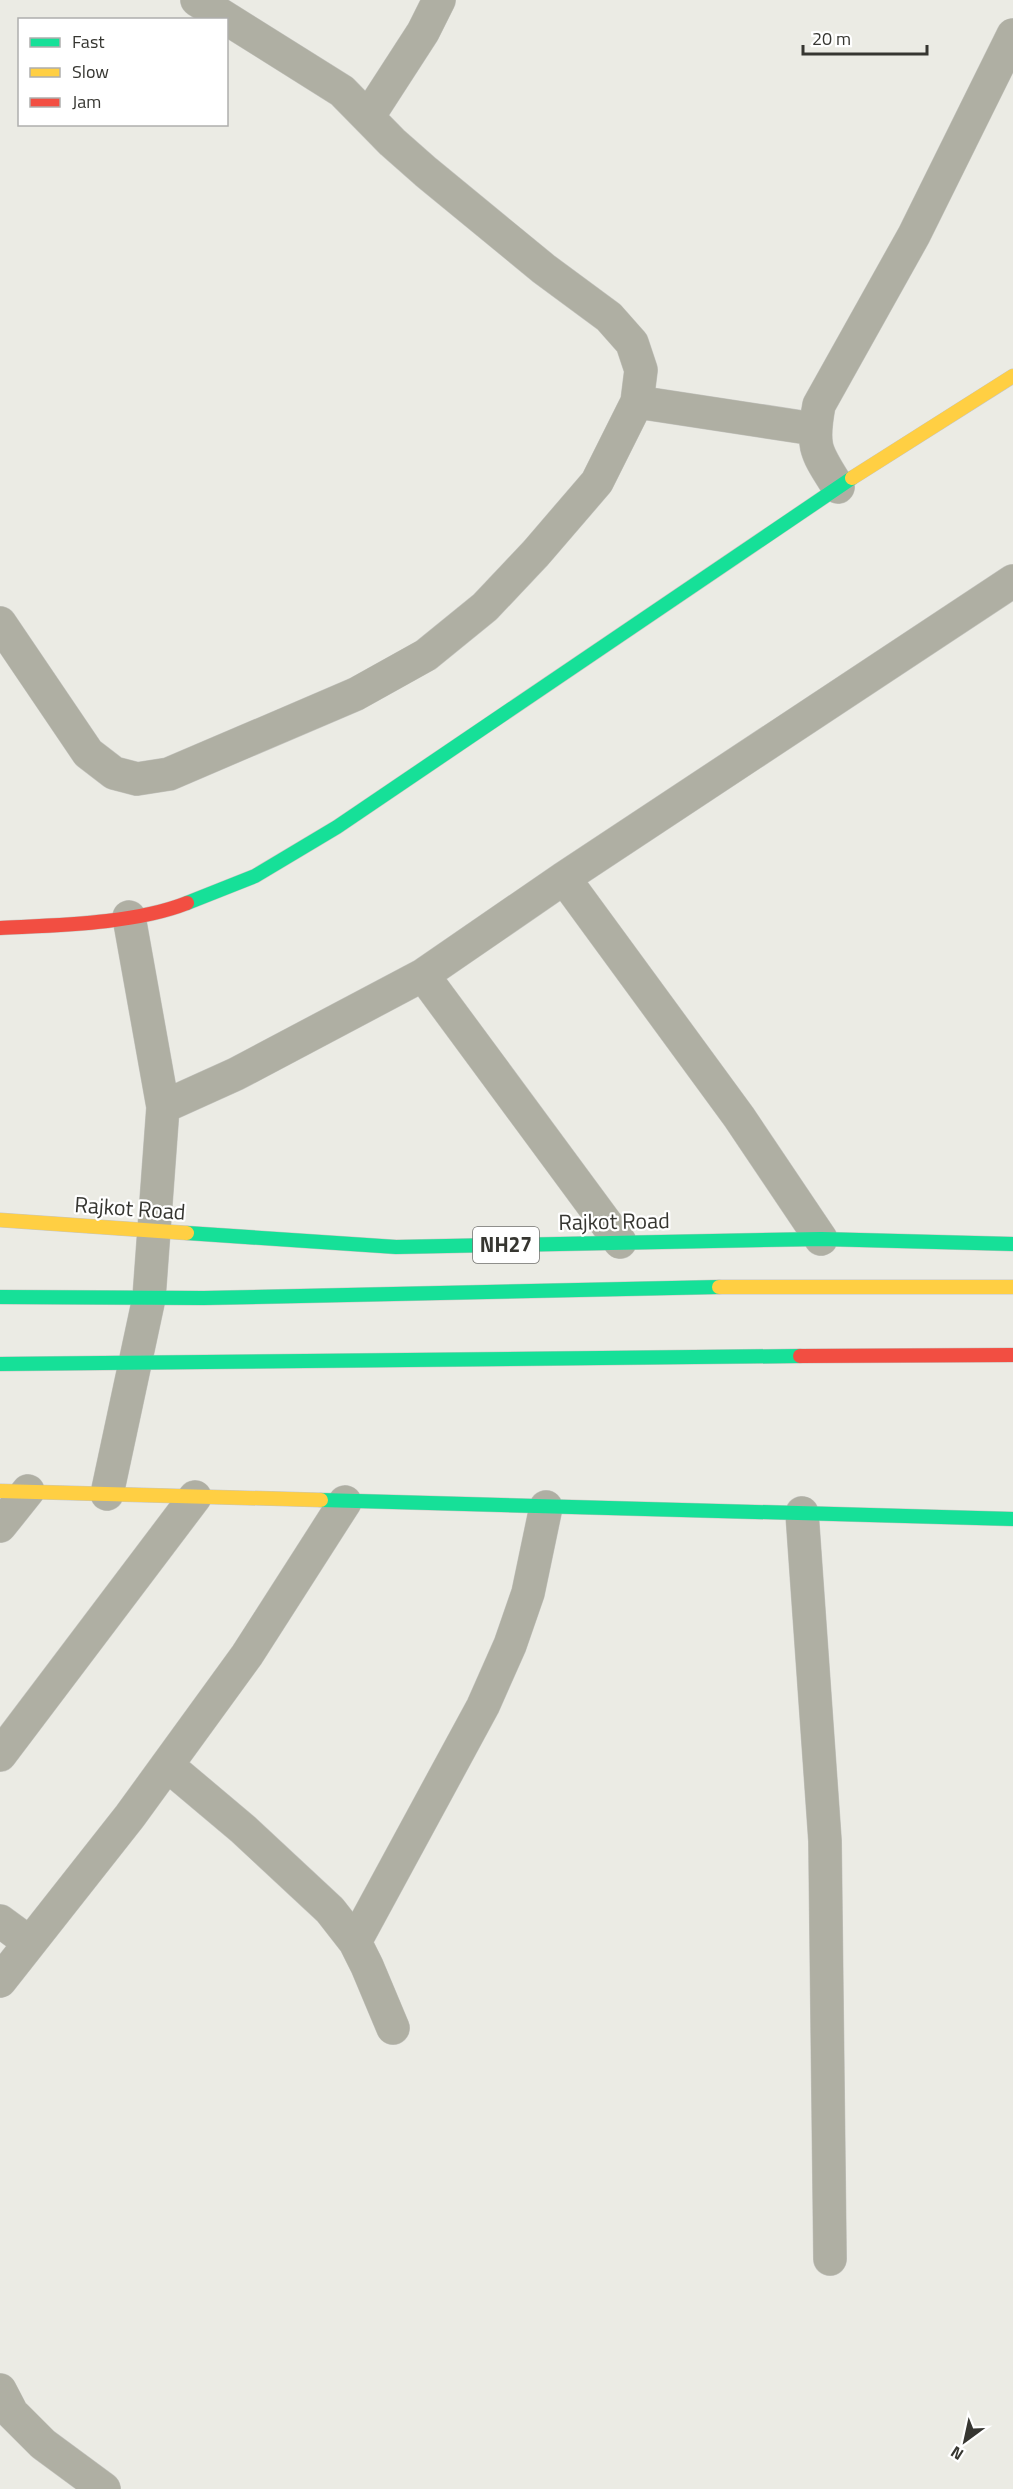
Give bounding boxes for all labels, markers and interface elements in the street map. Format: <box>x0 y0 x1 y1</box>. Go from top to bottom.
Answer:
legend <box>18 18 228 126</box>
scale bar <box>803 18 928 56</box>
text: 20 m <box>812 25 851 52</box>
text: Fast <box>72 28 105 55</box>
text: Slow <box>72 58 109 85</box>
text: Jam <box>72 88 101 115</box>
street label: Rajkot Road <box>73 1187 187 1229</box>
street label: Rajkot Road <box>558 1203 670 1239</box>
road number: NH27 <box>473 1227 539 1263</box>
north arrow <box>935 2411 995 2471</box>
text: N <box>946 2440 968 2467</box>

